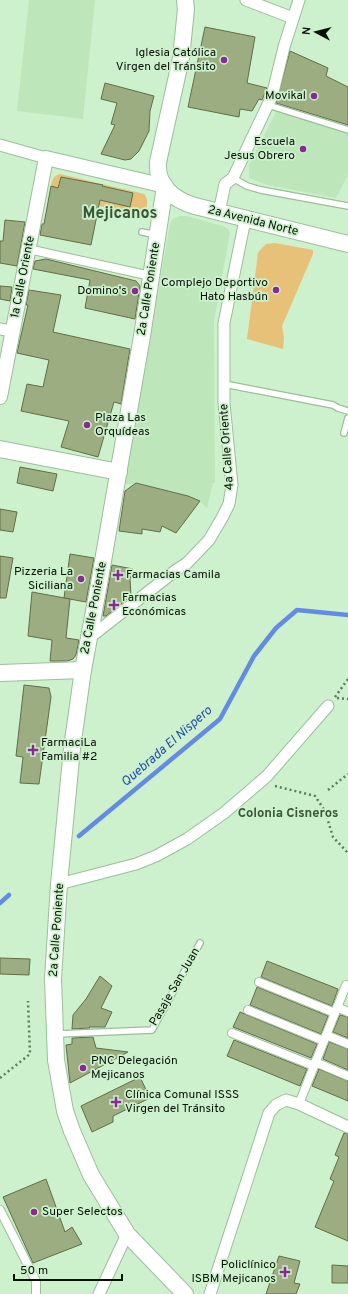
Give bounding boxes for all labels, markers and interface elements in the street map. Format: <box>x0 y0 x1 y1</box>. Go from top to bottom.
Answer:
north arrow <box>296 12 336 52</box>
text: N <box>300 26 314 36</box>
place label: Iglesia Católica Virgen del Tránsito <box>116 45 216 75</box>
marker: Iglesia Católica Virgen del Tránsito <box>219 55 229 65</box>
place label: Movikal <box>265 88 306 104</box>
marker: Movikal <box>309 91 319 101</box>
place label: Escuela Jesus Obrero <box>224 134 295 164</box>
marker: Escuela Jesus Obrero <box>298 144 308 154</box>
street label: 2a Avenida Norte <box>206 202 300 240</box>
district label: Mejicanos <box>83 204 158 224</box>
street label: 1a Calle Oriente <box>7 235 39 319</box>
street label: 2a Calle Poniente <box>134 241 164 337</box>
place label: Complejo Deportivo Hato Hasbún <box>161 275 268 305</box>
place label: Domino's <box>77 283 127 299</box>
marker: Complejo Deportivo Hato Hasbún <box>271 285 281 295</box>
marker: Domino's <box>130 286 140 296</box>
street label: 4a Calle Oriente <box>216 403 238 491</box>
place label: Plaza Las Orquídeas <box>95 410 150 440</box>
marker: Plaza Las Orquídeas <box>82 420 92 430</box>
street label: 2a Calle Poniente <box>77 560 111 656</box>
place label: Pizzeria La Siciliana <box>14 564 73 594</box>
place label: Farmacias Camila <box>126 567 220 583</box>
marker: Farmacias Camila <box>113 570 123 580</box>
marker: Pizzeria La Siciliana <box>76 574 86 584</box>
place label: Farmacias Económicas <box>122 590 186 620</box>
marker: Farmacias Económicas <box>109 600 119 610</box>
water label: Quebrada El Nispero <box>118 703 216 791</box>
place label: FarmaciLa Familia #2 <box>41 735 97 765</box>
marker: FarmaciLa Familia #2 <box>28 745 38 755</box>
district label: Colonia Cisneros <box>238 806 338 822</box>
street label: 2a Calle Poniente <box>46 882 68 978</box>
street label: Pasaje San Juan <box>146 945 204 1029</box>
place label: PNC Delegación Mejicanos <box>91 1053 178 1083</box>
marker: PNC Delegación Mejicanos <box>78 1063 88 1073</box>
place label: Clínica Comunal ISSS Virgen del Tránsito <box>125 1087 239 1117</box>
marker: Clínica Comunal ISSS Virgen del Tránsito <box>110 1096 122 1108</box>
place label: Super Selectos <box>42 1204 123 1220</box>
marker: Super Selectos <box>29 1207 39 1217</box>
scale bar <box>14 1256 122 1282</box>
place label: Policlínico ISBM Mejicanos <box>191 1257 276 1287</box>
text: 50 m <box>20 1263 48 1279</box>
marker: Policlínico ISBM Mejicanos <box>279 1266 291 1278</box>

